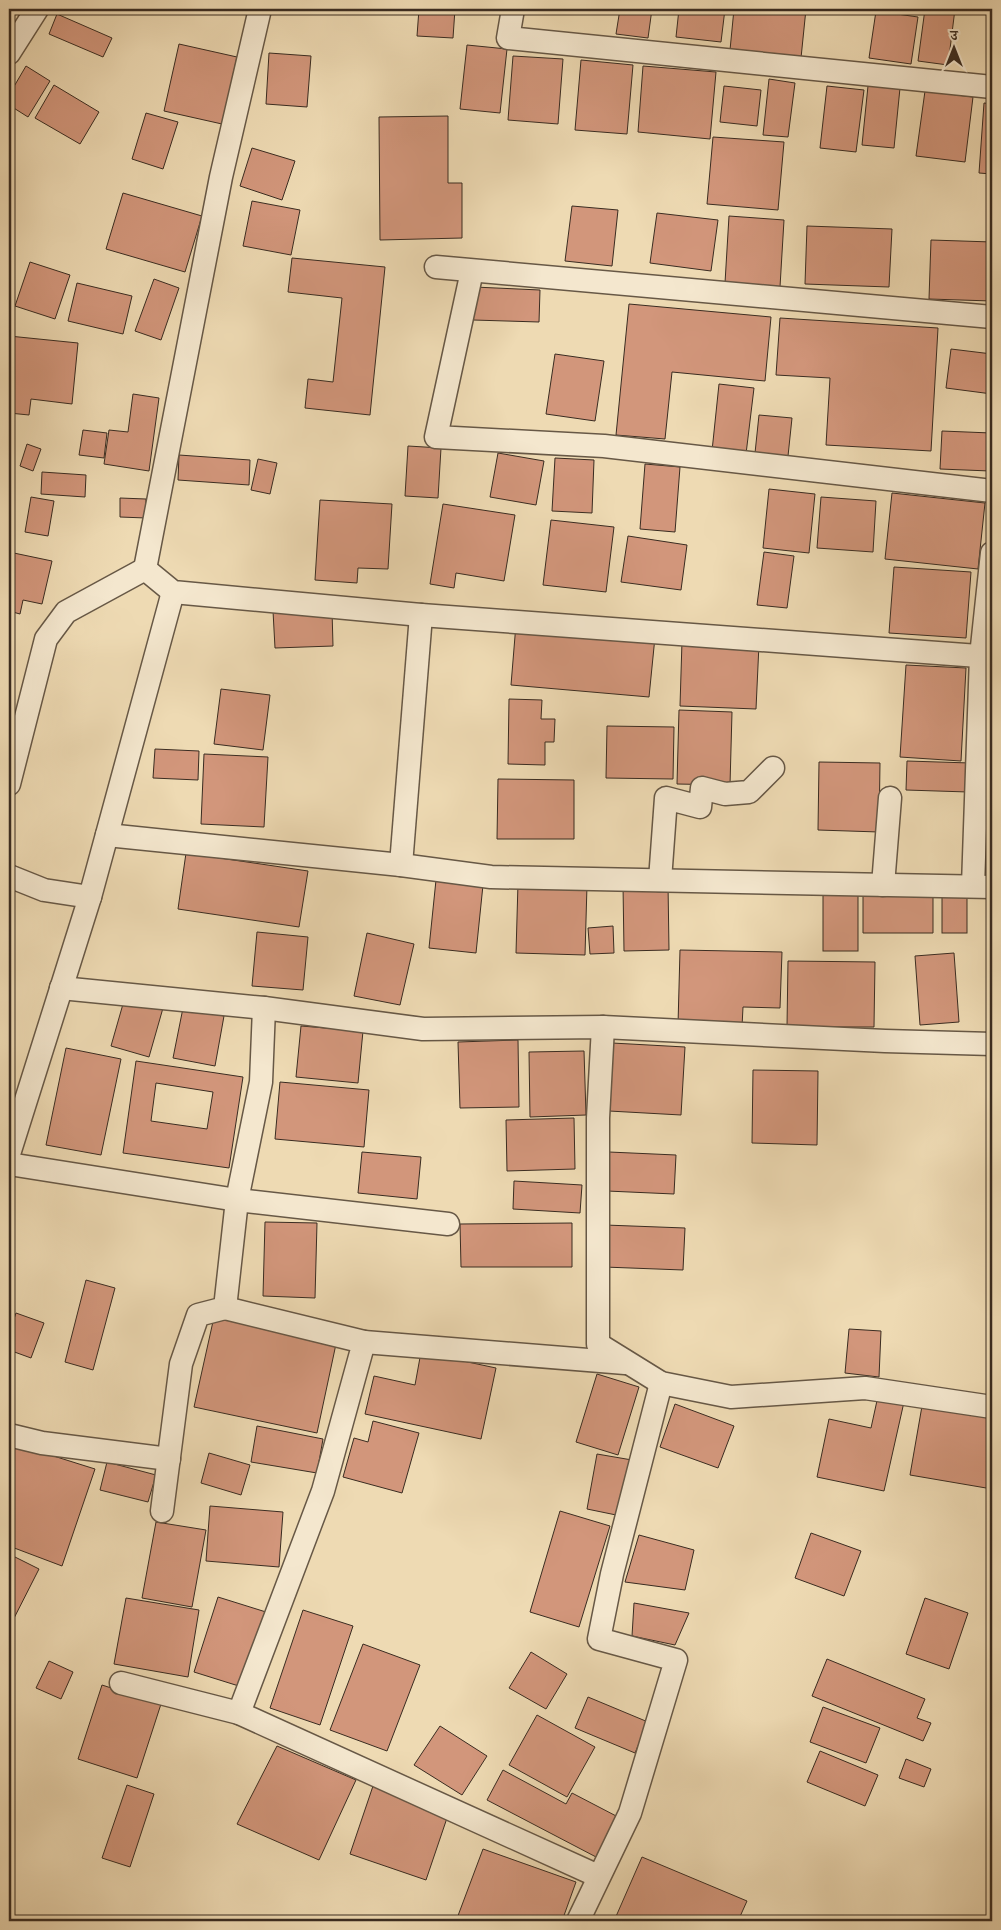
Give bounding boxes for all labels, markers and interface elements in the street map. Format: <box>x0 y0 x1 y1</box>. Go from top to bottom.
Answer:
north arrow <box>928 22 978 72</box>
text: उ <box>949 27 958 47</box>

